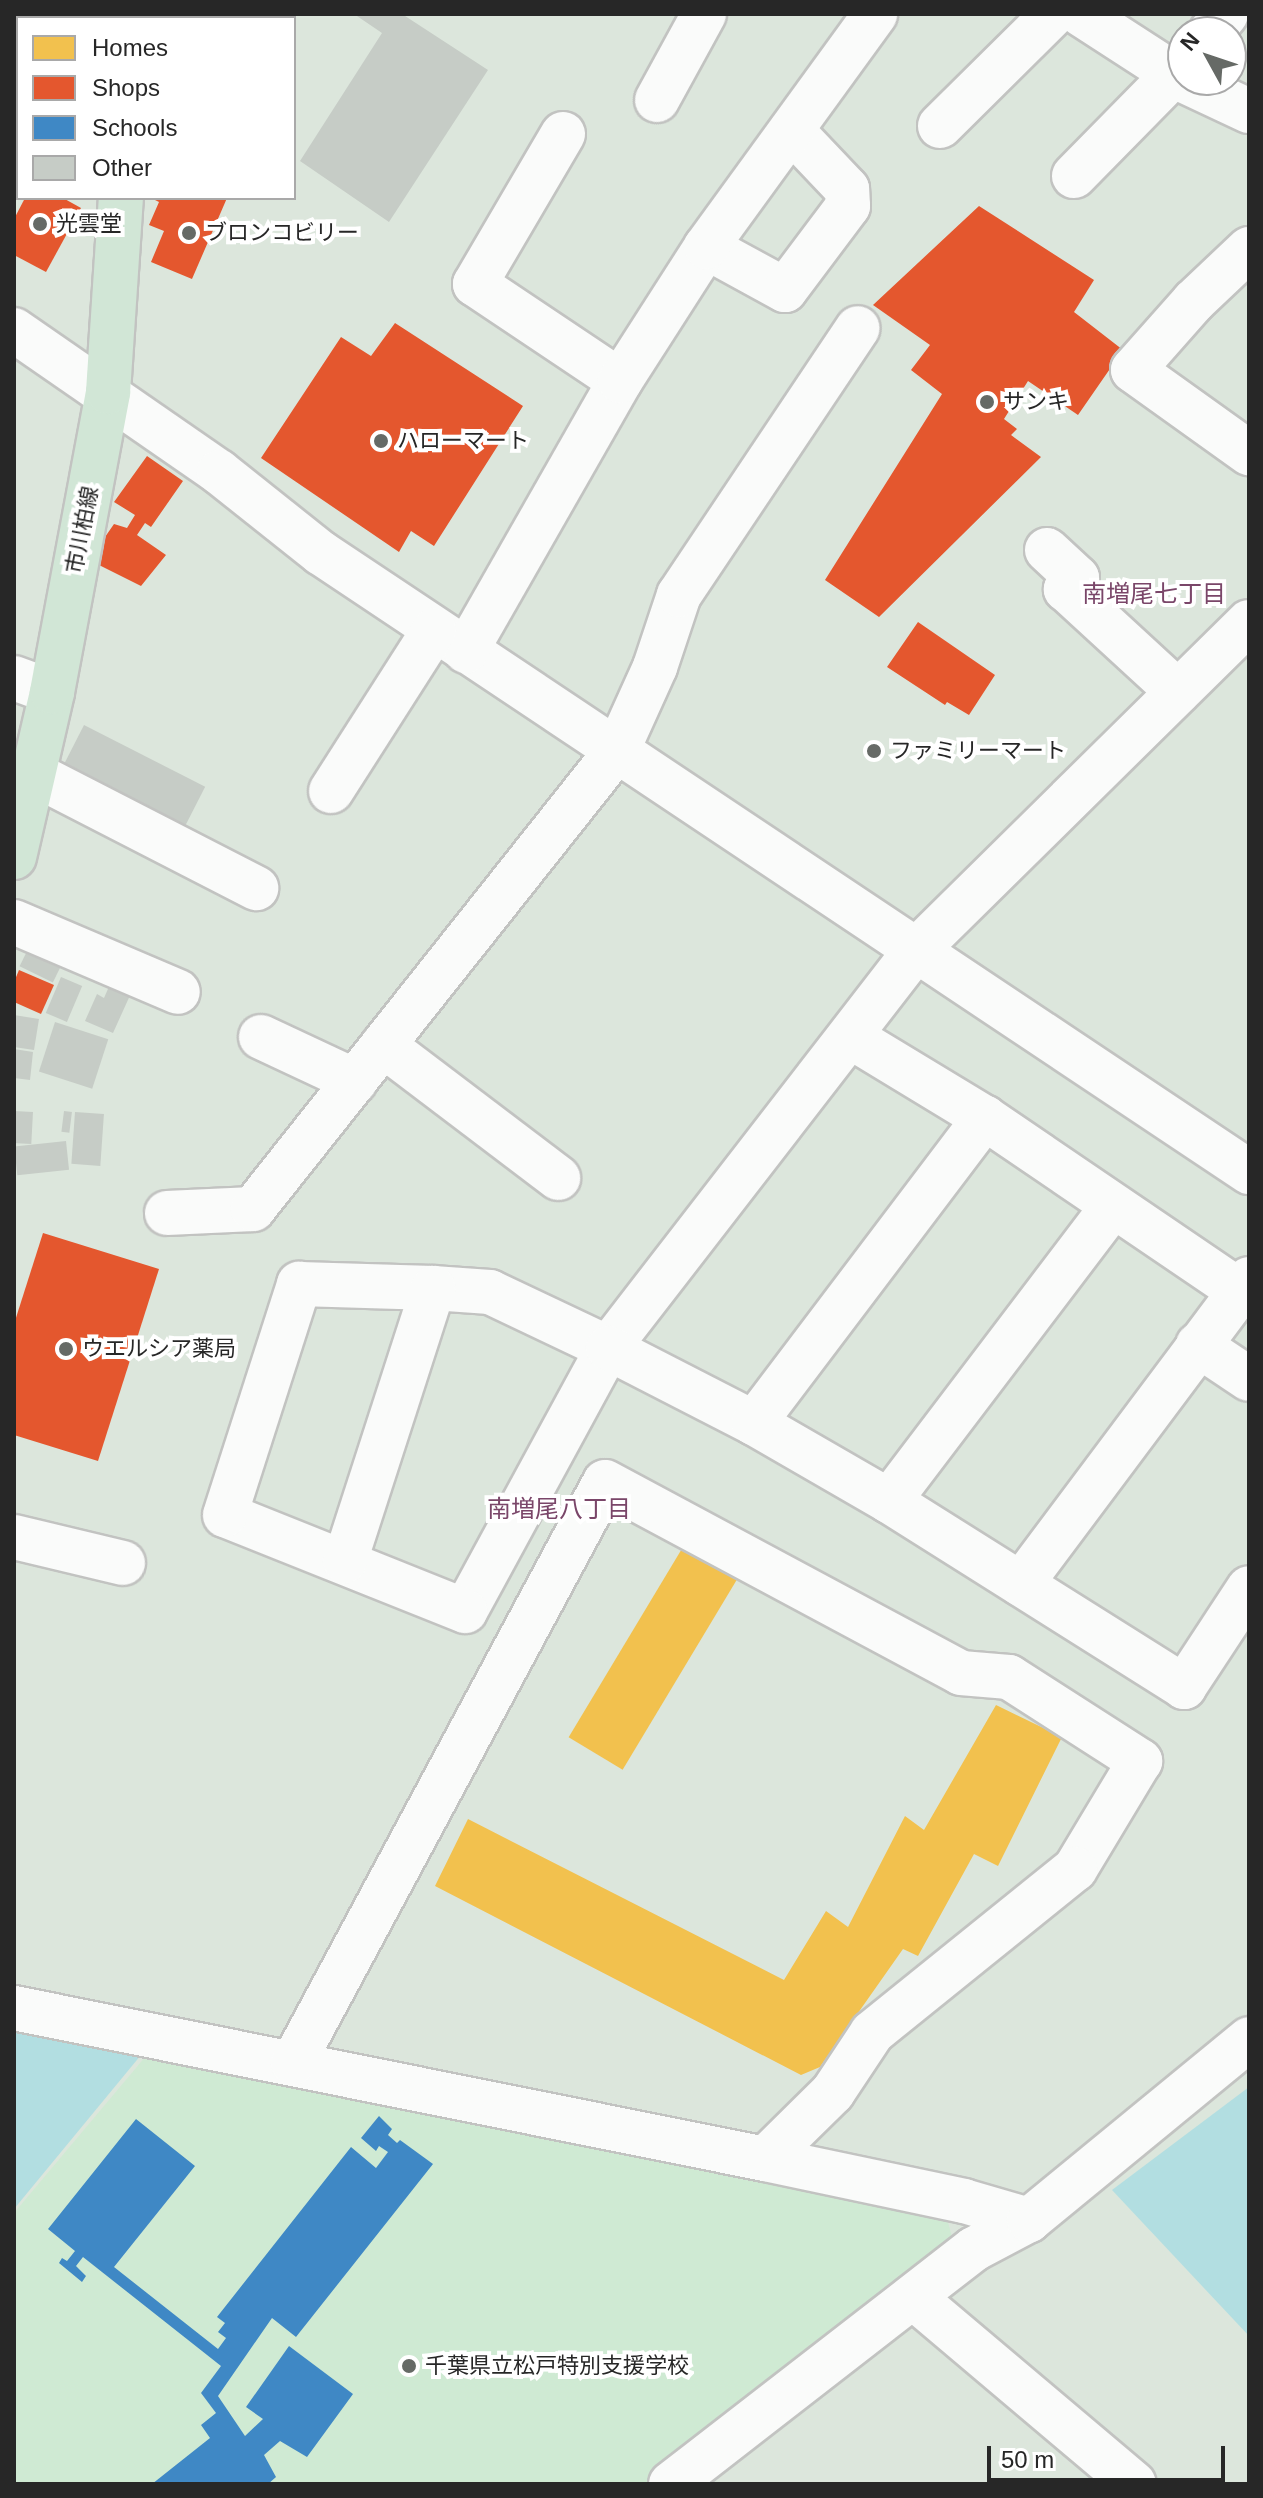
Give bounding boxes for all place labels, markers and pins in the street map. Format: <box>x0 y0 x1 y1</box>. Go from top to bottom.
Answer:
place label: 光雲堂 <box>56 211 122 237</box>
marker: 光雲堂 <box>31 215 49 233</box>
place label: ブロンコビリー <box>205 220 359 246</box>
marker: ブロンコビリー <box>180 224 198 242</box>
place label: サンキ <box>1003 389 1069 415</box>
marker: サンキ <box>978 393 996 411</box>
place label: ハローマート <box>397 428 529 454</box>
marker: ハローマート <box>372 432 390 450</box>
place label: ファミリーマート <box>890 738 1066 764</box>
marker: ファミリーマート <box>865 742 883 760</box>
place label: ウエルシア薬局 <box>82 1336 236 1362</box>
marker: ウエルシア薬局 <box>57 1340 75 1358</box>
place label: 千葉県立松戸特別支援学校 <box>425 2353 689 2379</box>
marker: 千葉県立松戸特別支援学校 <box>400 2357 418 2375</box>

